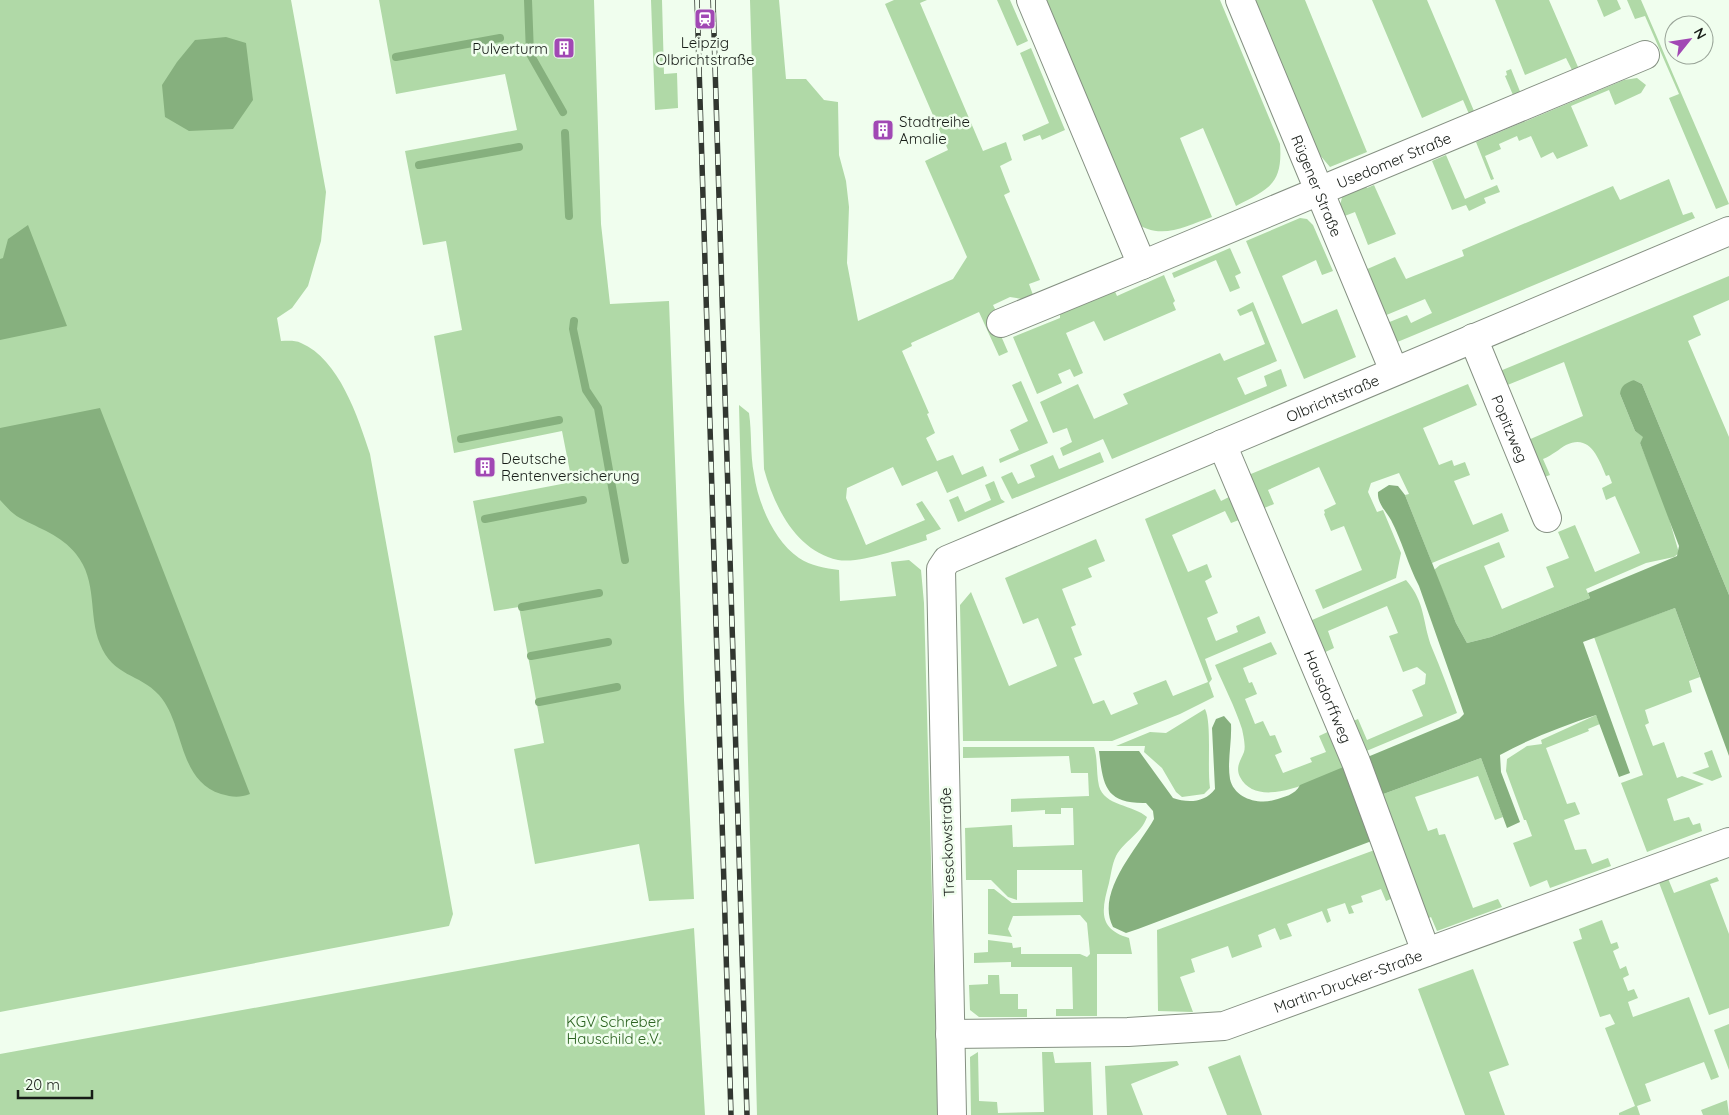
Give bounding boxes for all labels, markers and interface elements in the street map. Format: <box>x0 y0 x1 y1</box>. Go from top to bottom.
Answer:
station icon: Leipzig Olbrichtstraße <box>693 7 717 31</box>
north arrow <box>1664 15 1714 65</box>
text: N <box>1690 25 1711 42</box>
place label: Leipzig Olbrichtstraße <box>655 33 755 69</box>
building icon: Pulverturm <box>552 36 576 60</box>
place label: Pulverturm <box>472 39 548 58</box>
place label: Stadtreihe Amalie <box>899 112 970 148</box>
building icon: Stadtreihe Amalie <box>871 118 895 142</box>
street label: Usedomer Straße <box>1334 128 1454 192</box>
street label: Rügener Straße <box>1287 132 1347 239</box>
street label: Olbrichtstraße <box>1283 370 1382 426</box>
street label: Popitzweg <box>1488 392 1533 465</box>
place label: Deutsche Rentenversicherung <box>501 449 640 485</box>
building icon: Deutsche Rentenversicherung <box>473 455 497 479</box>
street label: Hausdorffweg <box>1300 647 1356 746</box>
street label: Tresckowstraße <box>936 787 958 897</box>
street label: Martin-Drucker-Straße <box>1271 945 1425 1017</box>
park label: KGV Schreber Hauschild e.V. <box>566 1012 662 1048</box>
scale bar <box>18 1068 91 1100</box>
text: 20 m <box>25 1075 60 1094</box>

